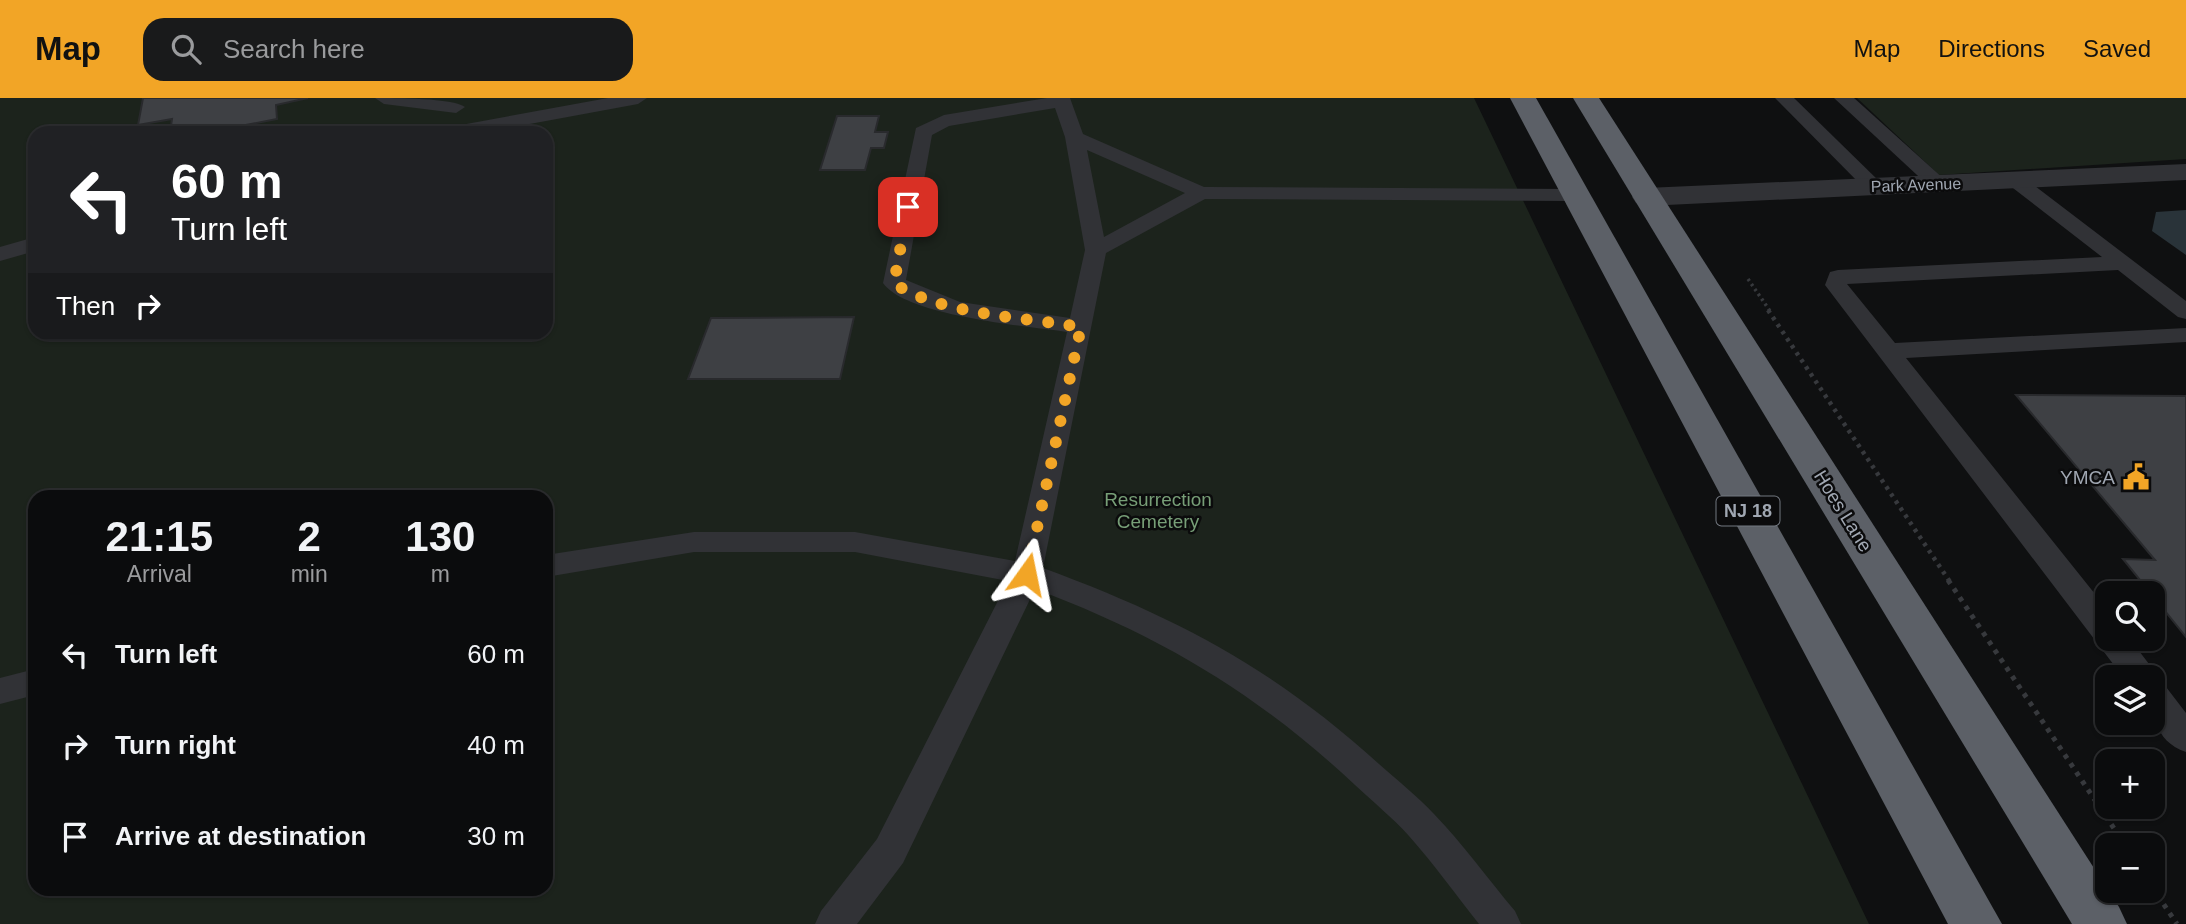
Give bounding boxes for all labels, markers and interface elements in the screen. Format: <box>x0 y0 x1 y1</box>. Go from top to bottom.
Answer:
search box <box>143 18 633 81</box>
text: Map <box>35 30 101 67</box>
icon: search <box>167 30 205 68</box>
text: Search here <box>223 34 365 64</box>
text: Map <box>1854 35 1900 62</box>
text: Directions <box>1938 35 2045 62</box>
text: Saved <box>2083 35 2151 62</box>
icon: left <box>56 154 147 245</box>
text: 60 m <box>171 154 283 208</box>
street label: Park Avenue <box>1871 175 1962 195</box>
pin <box>878 177 938 237</box>
icon: arrive <box>889 188 927 226</box>
text: Turn left <box>171 211 287 247</box>
icon: right <box>129 287 167 325</box>
text: Then <box>56 291 115 321</box>
public building icon: YMCA <box>2121 462 2151 492</box>
street label: Hoes Lane <box>1810 466 1876 556</box>
place label: YMCA <box>2060 467 2115 488</box>
park label: Resurrection Cemetery <box>1104 489 1212 532</box>
road number: NJ 18 <box>1716 496 1780 526</box>
text: 21:15 <box>106 513 213 560</box>
text: 2 <box>297 513 321 560</box>
text: 130 <box>405 513 475 560</box>
position arrow <box>990 537 1064 611</box>
text: Arrival <box>127 561 192 587</box>
text: min <box>291 561 328 587</box>
text: m <box>431 561 450 587</box>
map controls <box>2095 581 2165 903</box>
button: search <box>2095 581 2165 651</box>
icon: left <box>56 636 94 674</box>
text: Turn left <box>115 639 217 669</box>
text: 60 m <box>467 639 525 669</box>
button: layers <box>2095 665 2165 735</box>
icon: right <box>56 727 94 765</box>
text: Turn right <box>115 730 236 760</box>
text: 40 m <box>467 730 525 760</box>
button: + <box>2095 749 2165 819</box>
icon: arrive <box>56 818 94 856</box>
text: Arrive at destination <box>115 821 366 851</box>
text: 30 m <box>467 821 525 851</box>
button: − <box>2095 833 2165 903</box>

